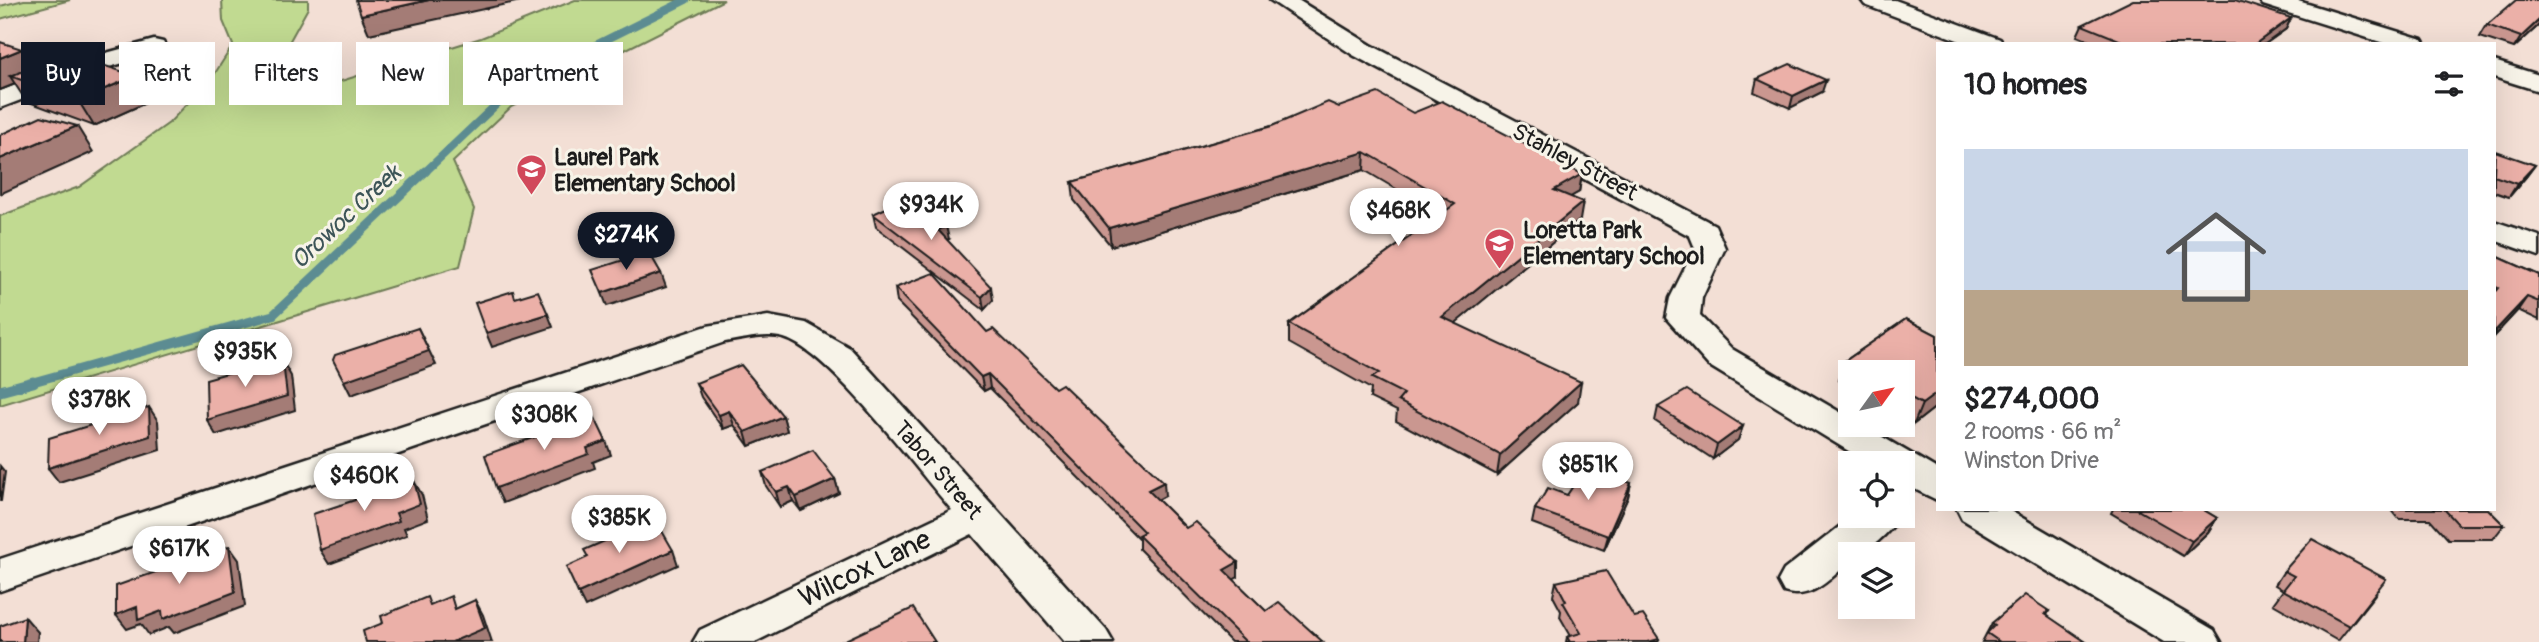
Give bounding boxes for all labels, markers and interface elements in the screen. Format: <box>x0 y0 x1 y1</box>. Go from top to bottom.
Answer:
chip: Buy <box>21 42 105 105</box>
chip: Rent <box>119 42 215 105</box>
chip: Filters <box>229 42 342 105</box>
chip: New <box>356 42 449 105</box>
chip: Apartment <box>463 42 623 105</box>
icon: filters <box>2430 65 2468 103</box>
text: 10 homes <box>1964 66 2087 103</box>
street label: Stahley Street <box>1507 117 1643 208</box>
place label: Laurel Park Elementary School <box>554 143 736 198</box>
school or university icon: Laurel Park Elementary School <box>514 153 548 197</box>
water label: Orowoc Creek <box>285 158 408 275</box>
pin: $934K <box>882 182 980 242</box>
pin: $468K <box>1349 188 1447 248</box>
text: $934K <box>899 190 963 219</box>
icon: home <box>2153 194 2279 320</box>
text: $468K <box>1366 196 1430 225</box>
pin: $274K <box>577 212 675 272</box>
place label: Loretta Park Elementary School <box>1523 216 1705 271</box>
text: $274K <box>594 220 658 249</box>
school or university icon: Loretta Park Elementary School <box>1483 226 1517 270</box>
pin: $935K <box>196 330 294 389</box>
text: $935K <box>213 337 277 366</box>
north arrow <box>1838 360 1914 438</box>
map controls <box>1838 360 1915 619</box>
pin: $378K <box>50 378 148 437</box>
text: $274,000 <box>1964 380 2099 417</box>
text: $378K <box>68 385 130 414</box>
pin: $308K <box>495 392 593 452</box>
text: $308K <box>511 400 577 429</box>
street label: Tabor Street <box>887 415 989 526</box>
text: 2 rooms · 66 m² <box>1964 417 2121 446</box>
pin: $851K <box>1539 442 1637 502</box>
text: Winston Drive <box>1964 446 2099 475</box>
text: $851K <box>1558 450 1618 479</box>
button: locate <box>1838 451 1915 528</box>
pin: $460K <box>315 454 413 513</box>
text: $460K <box>330 461 398 490</box>
pin: $385K <box>570 496 668 555</box>
text: $385K <box>587 503 651 532</box>
street label: Wilcox Lane <box>793 522 937 616</box>
pin: $617K <box>130 526 228 586</box>
text: $617K <box>149 534 209 563</box>
button: layers <box>1838 542 1915 619</box>

